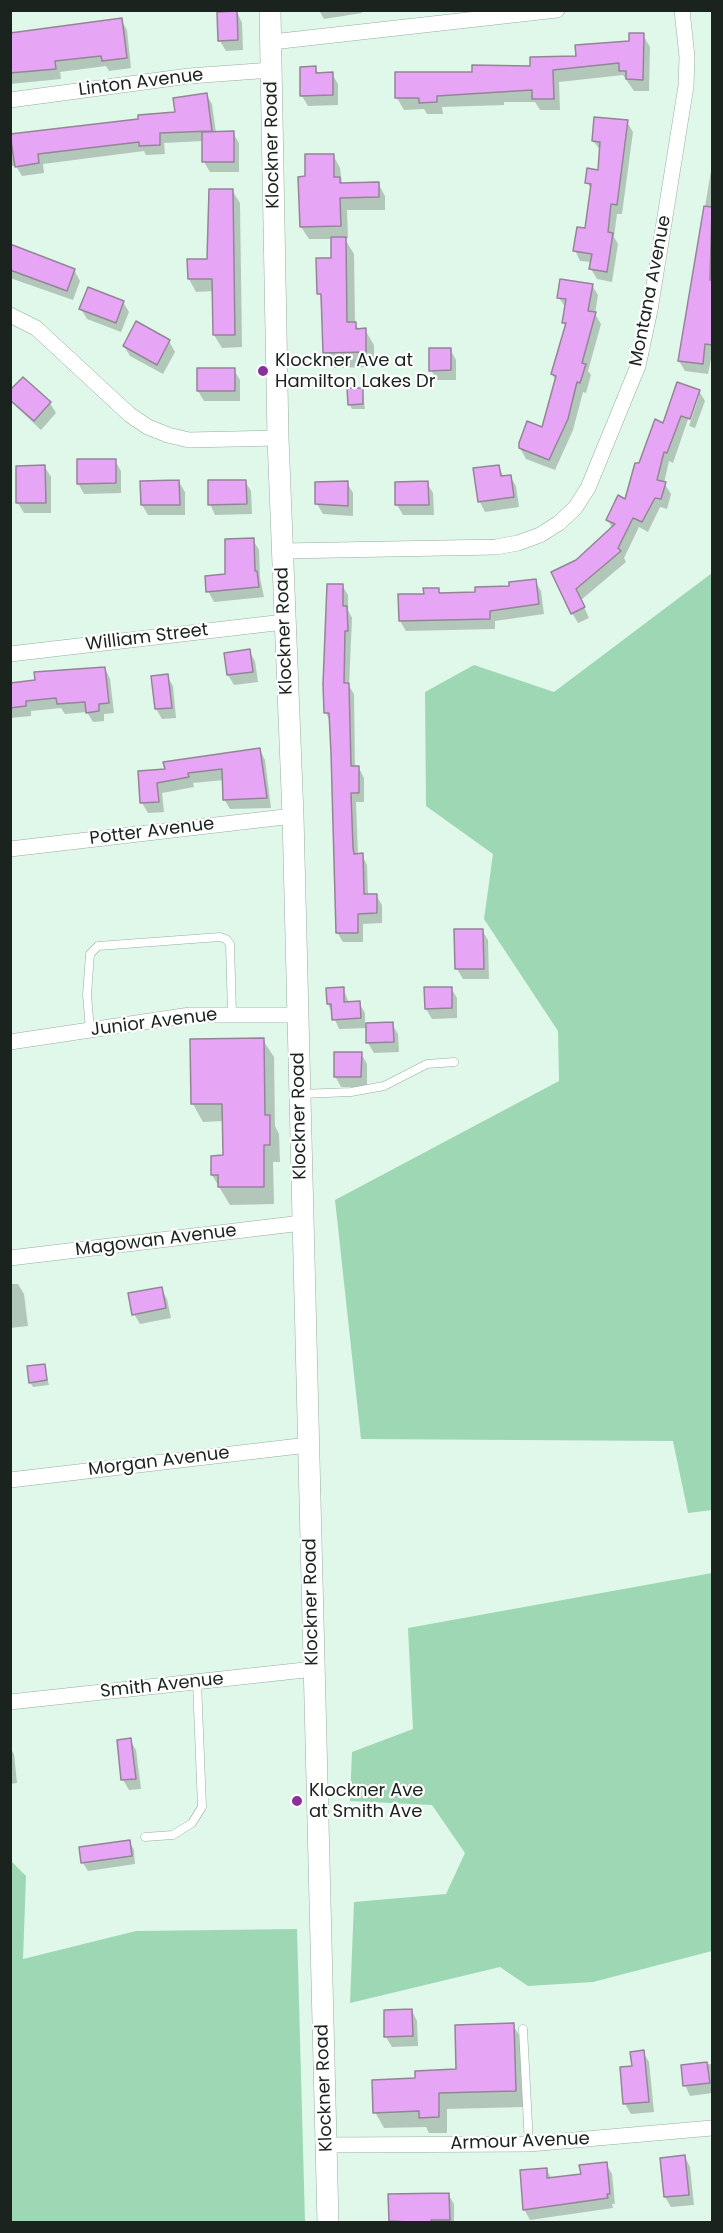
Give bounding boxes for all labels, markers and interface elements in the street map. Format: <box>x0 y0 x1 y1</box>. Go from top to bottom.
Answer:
street label: Linton Avenue <box>77 65 205 101</box>
street label: Klockner Road <box>261 81 285 209</box>
street label: Montana Avenue <box>626 214 676 368</box>
place label: Klockner Ave at Hamilton Lakes Dr <box>275 350 435 392</box>
marker: Klockner Ave at Hamilton Lakes Dr <box>256 364 270 378</box>
street label: Klockner Road <box>272 567 298 695</box>
street label: William Street <box>84 620 210 656</box>
street label: Potter Avenue <box>88 814 216 850</box>
street label: Junior Avenue <box>89 1005 219 1041</box>
street label: Klockner Road <box>288 1052 312 1180</box>
street label: Magowan Avenue <box>74 1220 238 1262</box>
street label: Morgan Avenue <box>87 1443 231 1481</box>
street label: Klockner Road <box>300 1538 324 1666</box>
street label: Smith Avenue <box>99 1669 225 1703</box>
place label: Klockner Ave at Smith Ave <box>309 1780 424 1822</box>
marker: Klockner Ave at Smith Ave <box>290 1794 304 1808</box>
street label: Klockner Road <box>312 2024 338 2152</box>
street label: Armour Avenue <box>450 2129 590 2155</box>

